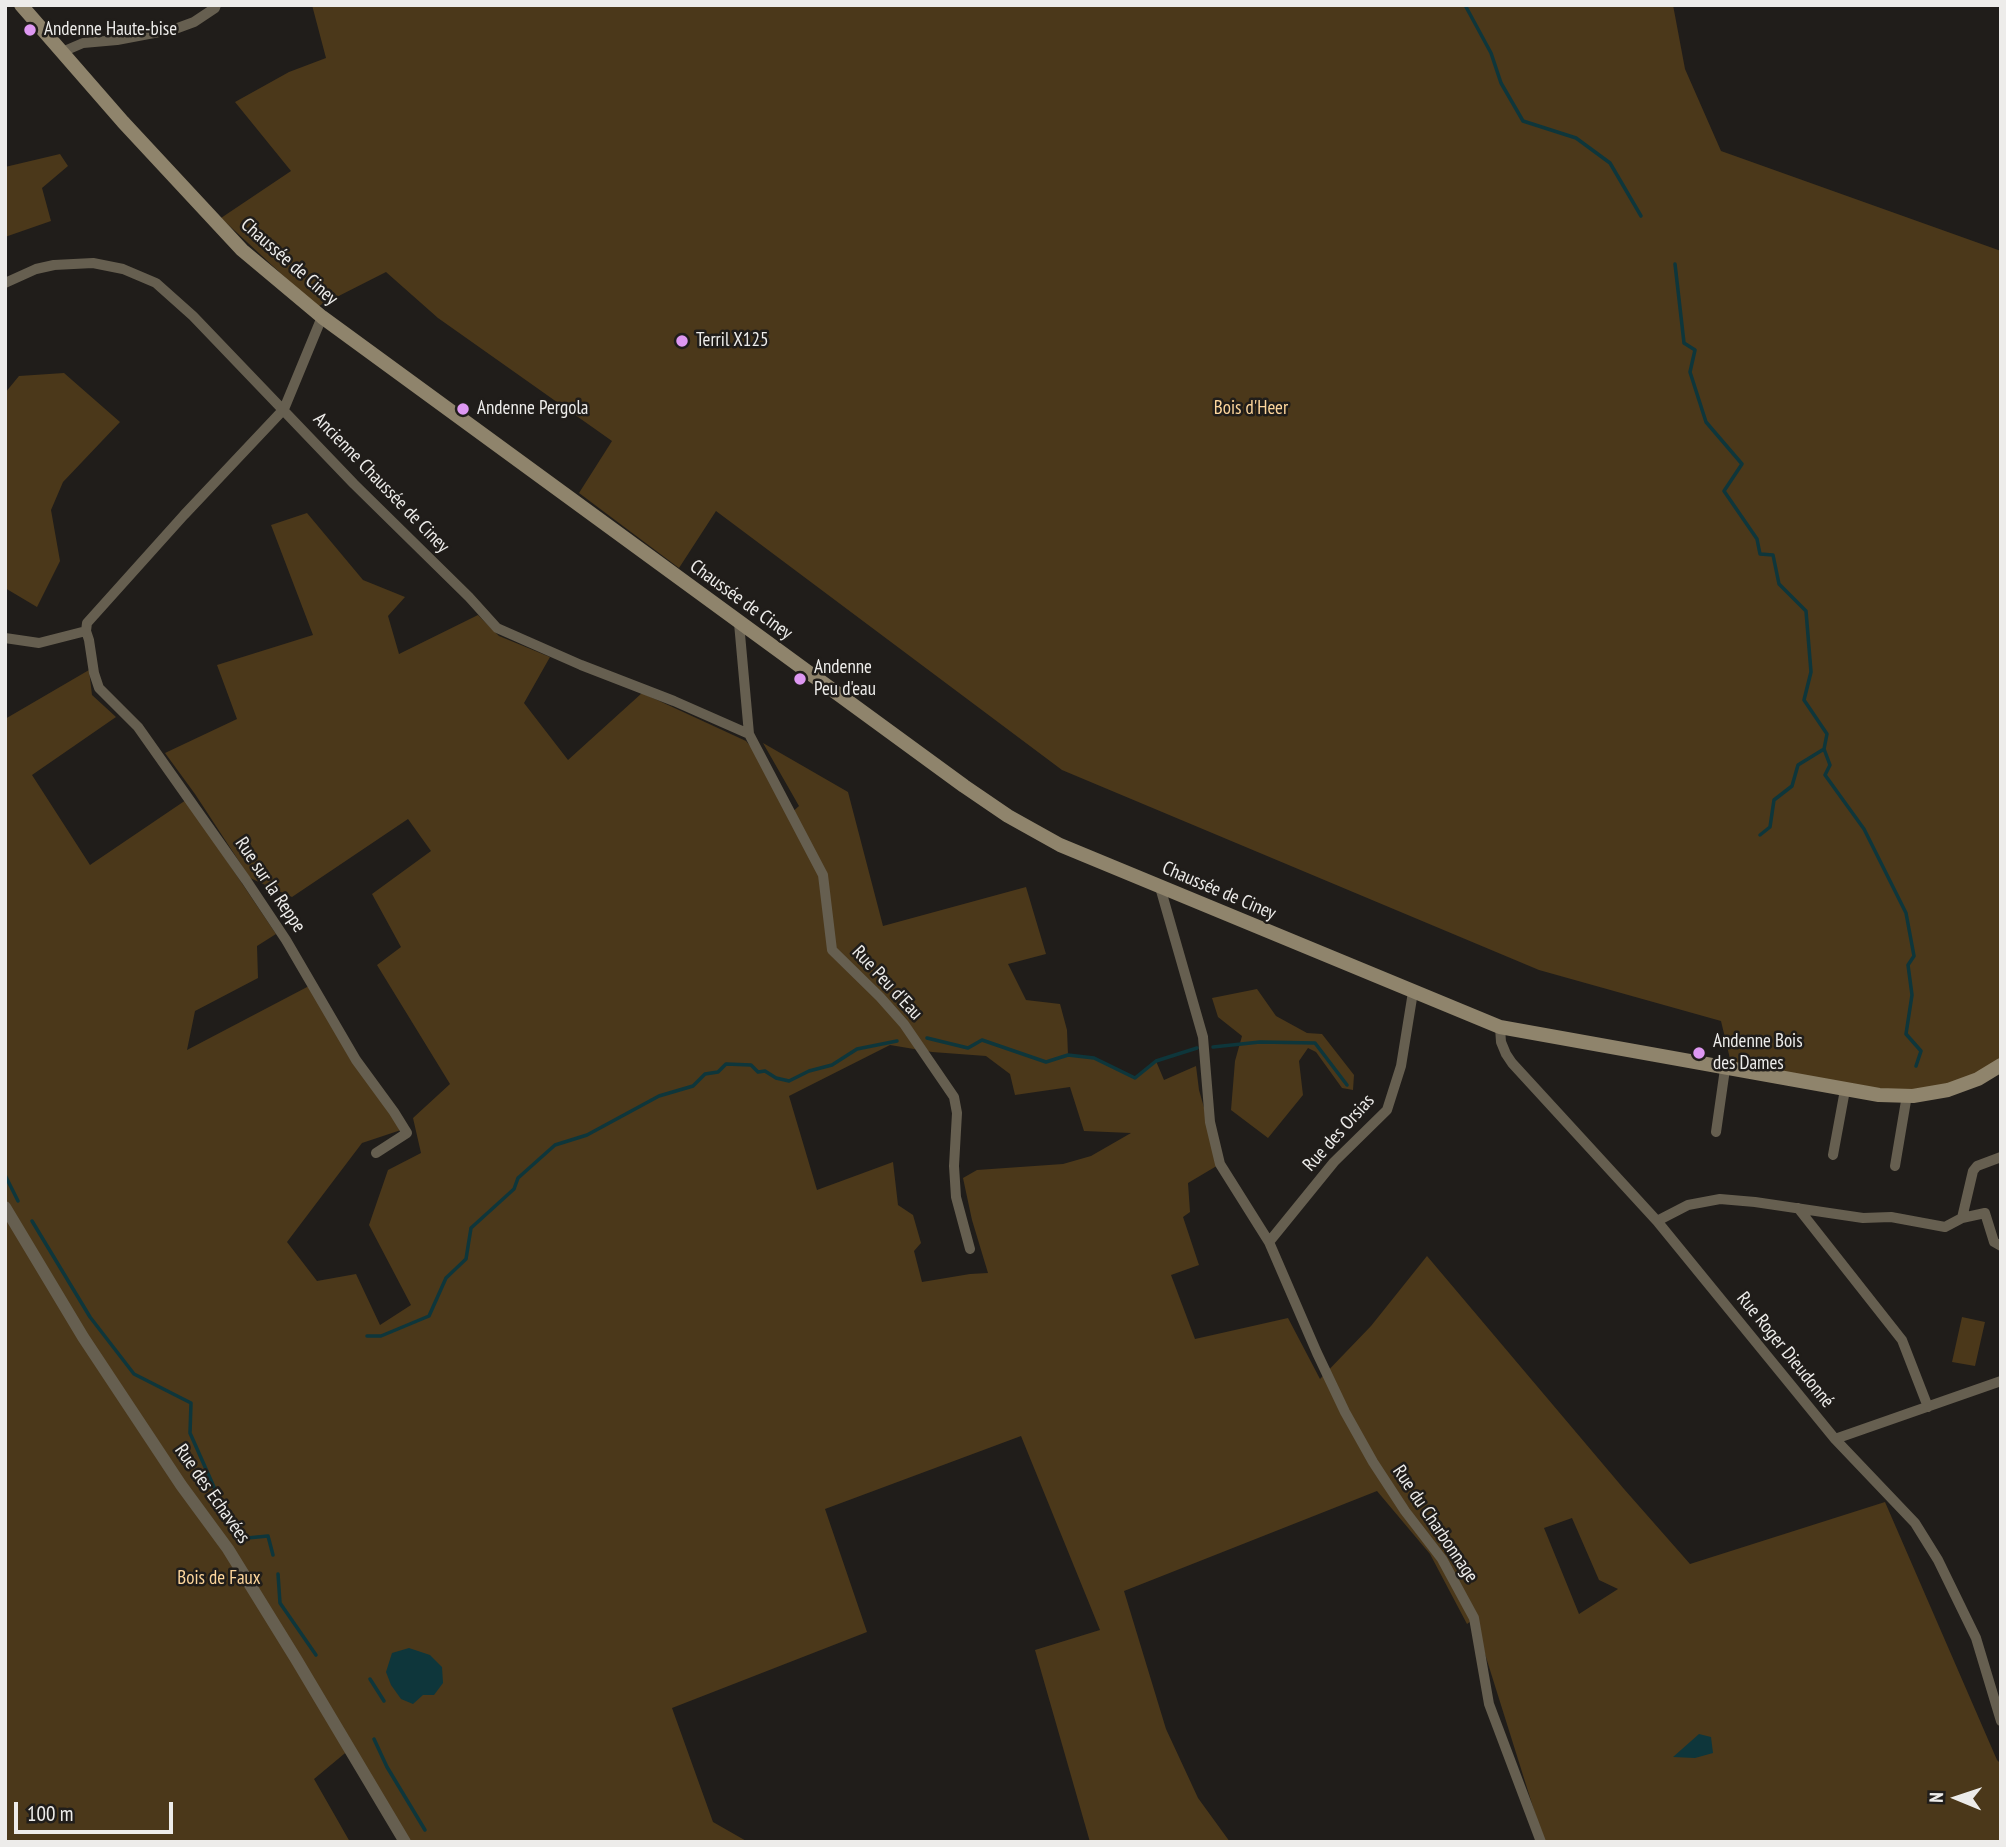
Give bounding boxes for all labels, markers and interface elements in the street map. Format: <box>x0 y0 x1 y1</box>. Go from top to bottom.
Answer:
place label: Andenne Haute-bise <box>44 19 177 41</box>
marker: Andenne Haute-bise <box>22 22 38 38</box>
street label: Chaussée de Ciney <box>236 214 342 310</box>
place label: Terril X125 <box>696 330 769 352</box>
marker: Terril X125 <box>674 333 690 349</box>
place label: Andenne Pergola <box>477 398 588 420</box>
park label: Bois d'Heer <box>1214 398 1288 420</box>
marker: Andenne Pergola <box>455 401 471 417</box>
street label: Ancienne Chaussée de Ciney <box>308 408 454 558</box>
street label: Chaussée de Ciney <box>685 555 797 645</box>
place label: Andenne Peu d'eau <box>814 657 876 701</box>
marker: Andenne Peu d'eau <box>792 671 808 687</box>
street label: Rue sur la Reppe <box>230 833 310 937</box>
street label: Chaussée de Ciney <box>1159 857 1279 925</box>
street label: Rue Peu d'Eau <box>847 941 927 1025</box>
place label: Andenne Bois des Dames <box>1713 1031 1803 1075</box>
marker: Andenne Bois des Dames <box>1691 1045 1707 1061</box>
street label: Rue des Orsias <box>1298 1090 1380 1176</box>
street label: Rue Roger Dieudonné <box>1731 1288 1839 1412</box>
street label: Rue des Echavées <box>169 1440 255 1548</box>
street label: Rue du Charbonnage <box>1387 1461 1483 1587</box>
park label: Bois de Faux <box>177 1568 261 1590</box>
north arrow <box>1922 1763 1992 1833</box>
scale bar <box>18 1787 177 1831</box>
text: N <box>1924 1792 1948 1803</box>
text: 100 m <box>27 1800 73 1827</box>

